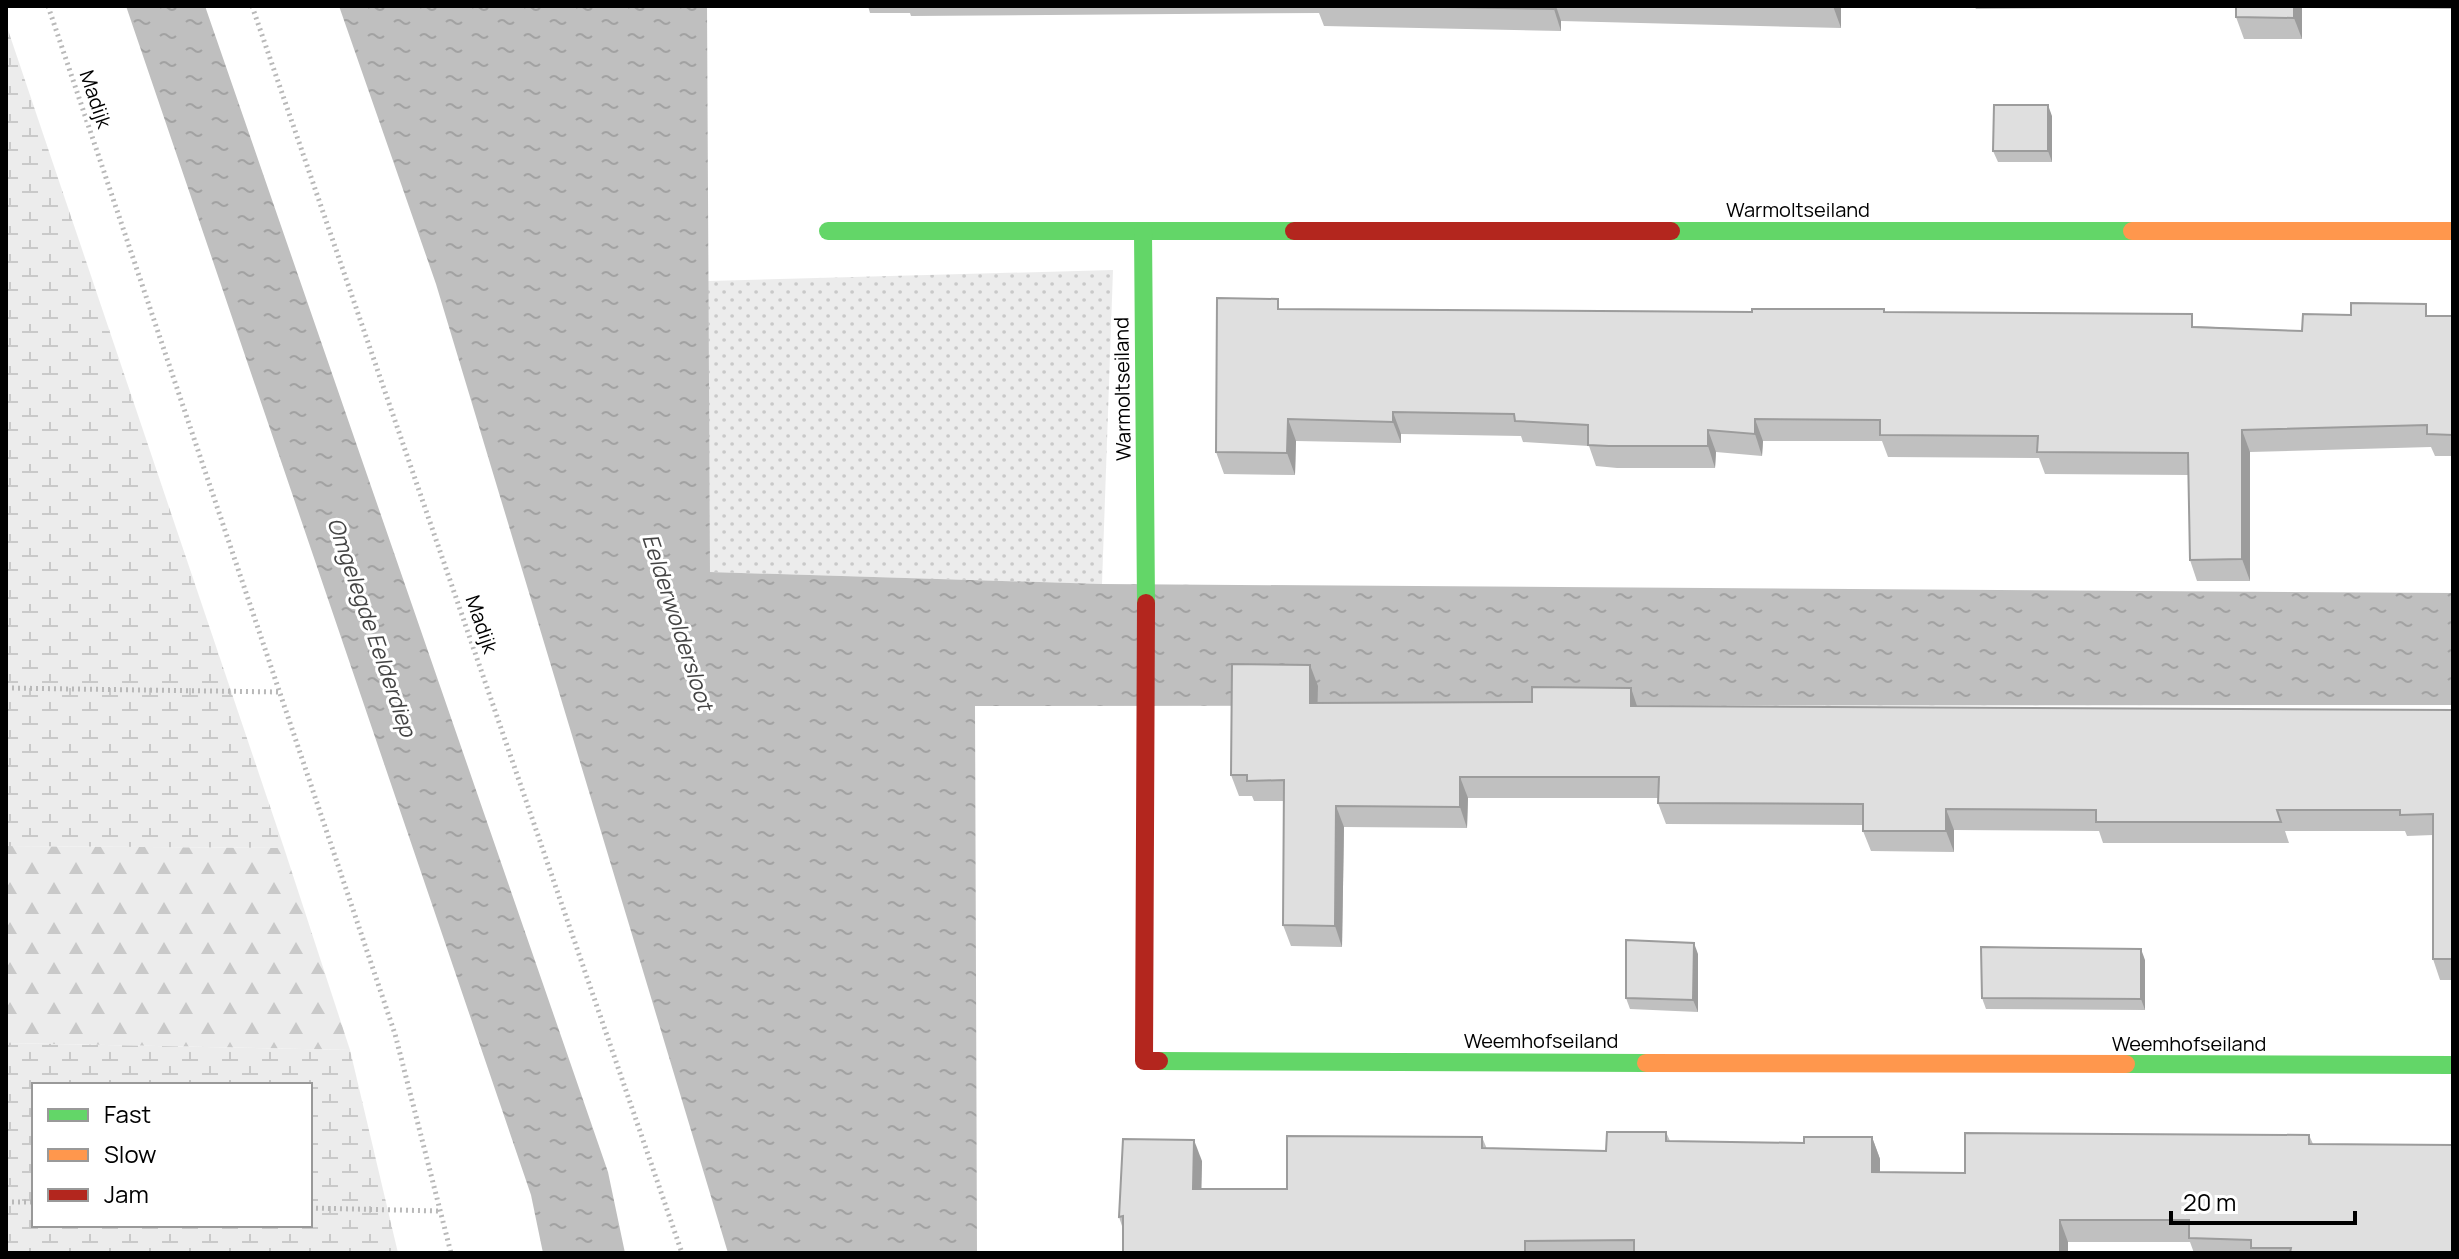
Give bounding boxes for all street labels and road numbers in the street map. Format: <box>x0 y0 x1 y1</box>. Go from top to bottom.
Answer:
street label: Madijk <box>74 67 119 132</box>
street label: Warmoltseiland <box>1726 196 1870 223</box>
street label: Warmoltseiland <box>1107 317 1137 461</box>
street label: Madijk <box>460 592 505 657</box>
street label: Weemhofseiland <box>1464 1027 1618 1054</box>
street label: Weemhofseiland <box>2112 1030 2266 1057</box>

